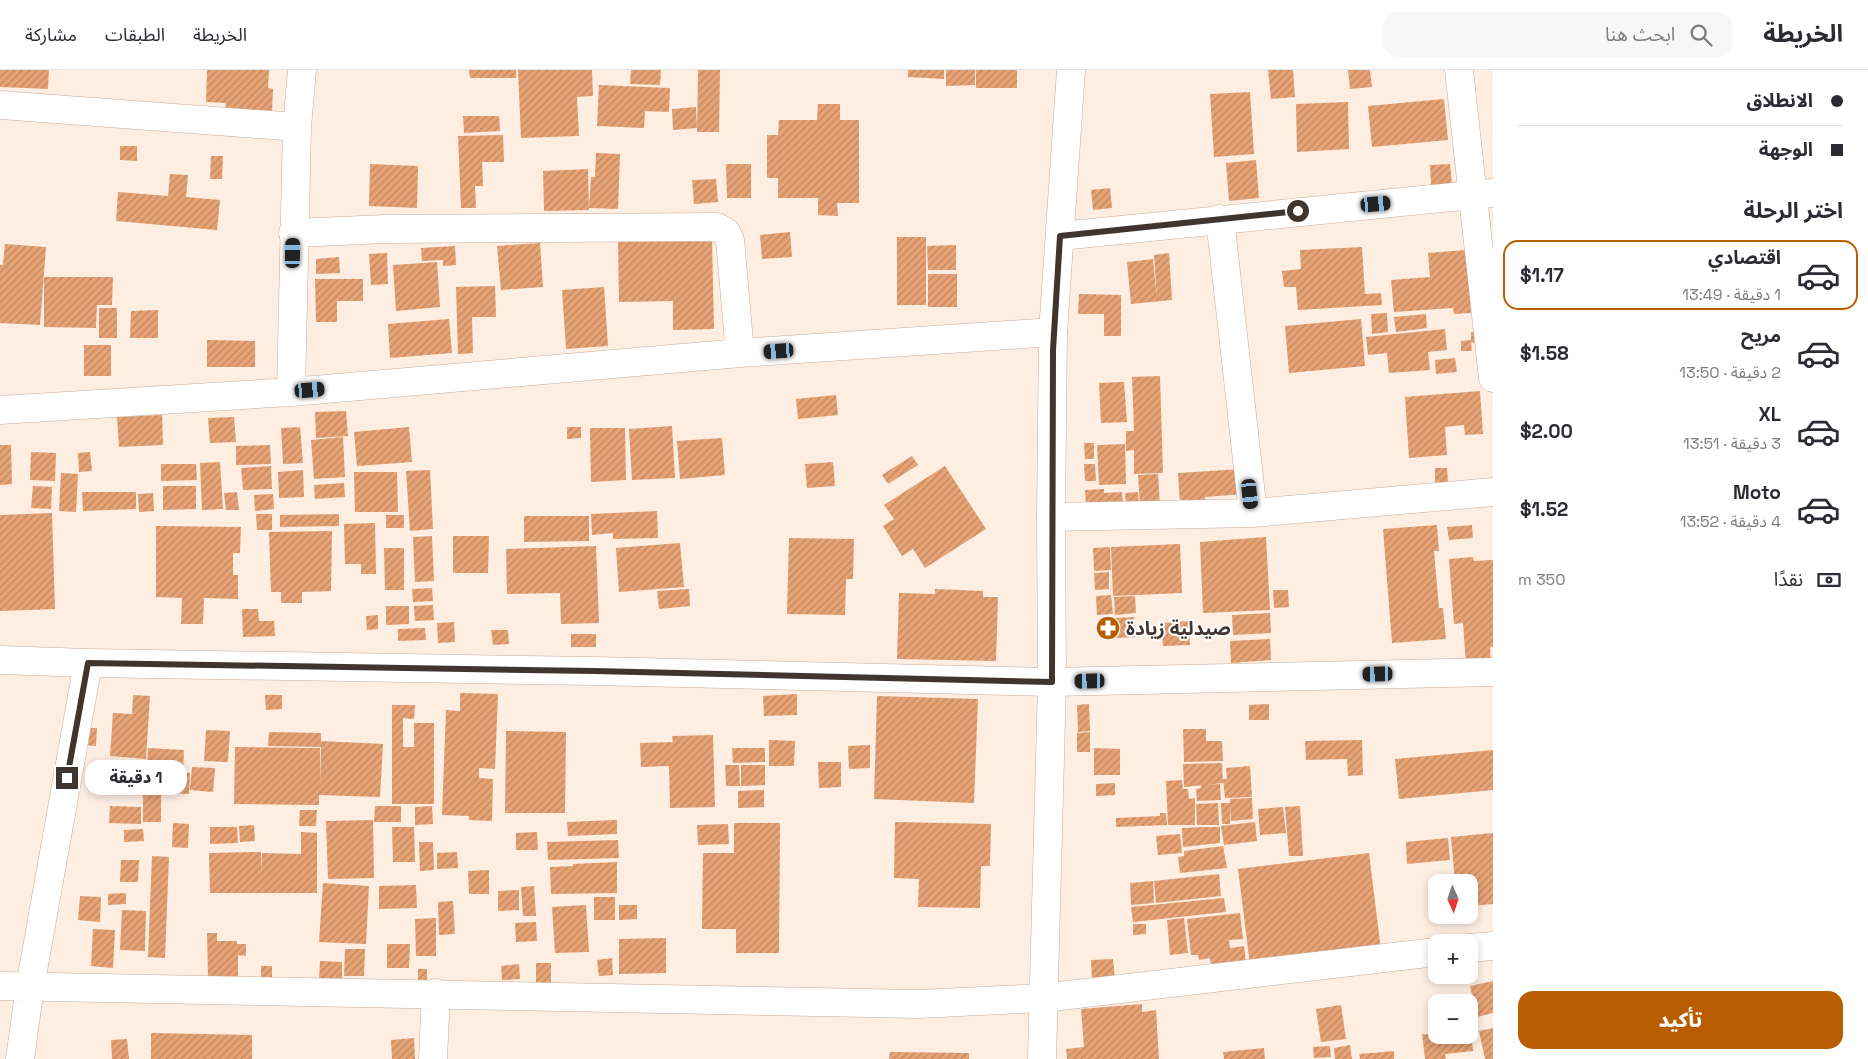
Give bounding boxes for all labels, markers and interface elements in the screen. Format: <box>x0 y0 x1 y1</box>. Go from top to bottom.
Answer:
search box <box>1383 12 1733 57</box>
text: الخريطة <box>1763 18 1843 49</box>
icon: search <box>1687 21 1715 49</box>
text: ابحث هنا <box>1605 22 1675 47</box>
text: مشاركة <box>25 23 77 46</box>
text: الطبقات <box>105 23 165 46</box>
text: الخريطة <box>193 23 247 46</box>
text: الانطلاق <box>1747 88 1813 113</box>
text: الوجهة <box>1759 137 1813 162</box>
car <box>1360 195 1391 213</box>
text: اختر الرحلة <box>1743 196 1843 224</box>
route start <box>1287 200 1309 222</box>
car <box>285 238 300 268</box>
text: اقتصادي <box>1708 245 1781 270</box>
icon: car <box>1796 253 1841 298</box>
text: $1.17 <box>1520 263 1564 288</box>
text: 1 دقيقة · 13:49 <box>1682 284 1781 305</box>
text: مريح <box>1741 323 1781 348</box>
icon: car <box>1796 331 1841 376</box>
text: $1.58 <box>1520 341 1569 366</box>
car <box>763 342 794 360</box>
text: 2 دقيقة · 13:50 <box>1679 362 1781 383</box>
car <box>294 381 325 399</box>
text: XL <box>1758 402 1781 427</box>
icon: car <box>1796 409 1841 454</box>
text: $2.00 <box>1520 419 1573 444</box>
text: 3 دقيقة · 13:51 <box>1683 433 1781 454</box>
car <box>1240 478 1259 510</box>
text: Moto <box>1733 480 1781 505</box>
icon: car <box>1796 487 1841 532</box>
text: $1.52 <box>1520 497 1568 522</box>
text: 4 دقيقة · 13:52 <box>1680 511 1781 532</box>
icon: cash <box>1815 566 1843 594</box>
text: نقدًا <box>1774 567 1803 592</box>
text: 350 m <box>1518 569 1565 590</box>
pharmacy icon: صيدلية زيادة <box>1095 615 1121 641</box>
place label: صيدلية زيادة <box>1126 616 1231 641</box>
car <box>1362 666 1393 682</box>
car <box>1074 673 1105 689</box>
callout: 1 دقيقة <box>84 760 187 796</box>
route end <box>56 767 78 789</box>
text: 1 دقيقة <box>109 767 163 788</box>
north arrow <box>1428 874 1478 924</box>
map controls <box>1428 874 1478 1044</box>
button: + <box>1428 934 1478 984</box>
button: تأكيد <box>1518 991 1843 1049</box>
button: − <box>1428 994 1478 1044</box>

